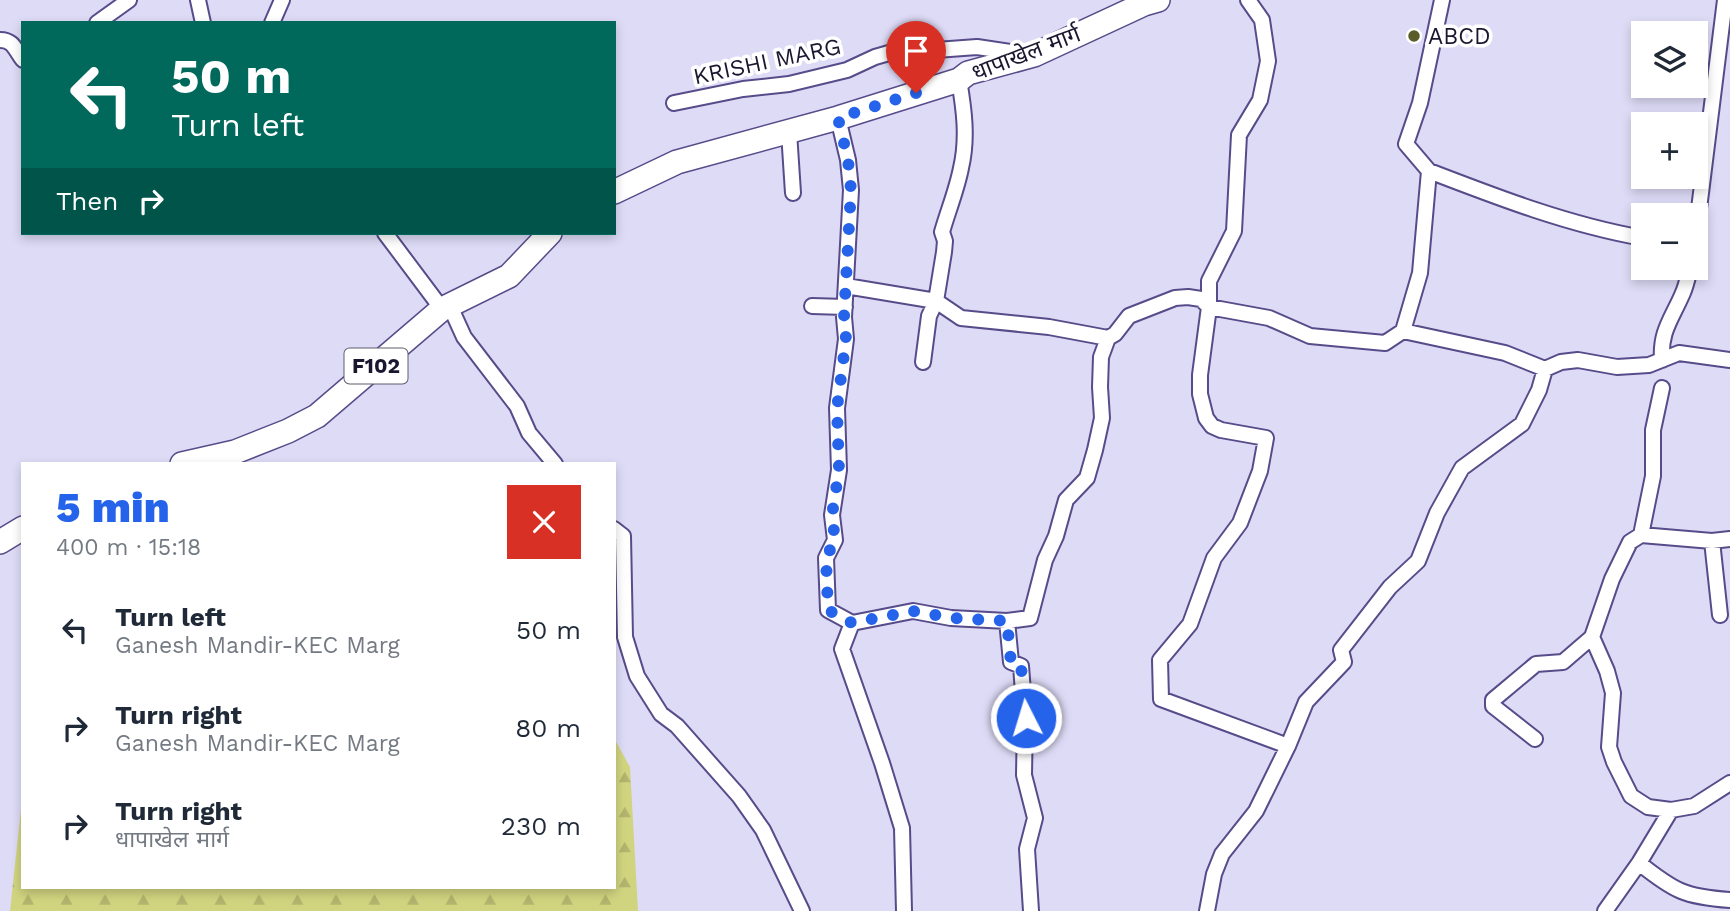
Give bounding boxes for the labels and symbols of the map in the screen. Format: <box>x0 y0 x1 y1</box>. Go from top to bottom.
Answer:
street label: धापाखेल मार्ग <box>968 20 1085 87</box>
pin <box>886 21 946 93</box>
place label: ABCD <box>1428 23 1491 50</box>
marker: ABCD <box>1406 28 1422 44</box>
street label: KRISHI MARG <box>691 33 843 90</box>
road number: F102 <box>344 348 408 384</box>
position arrow <box>989 681 1063 755</box>

